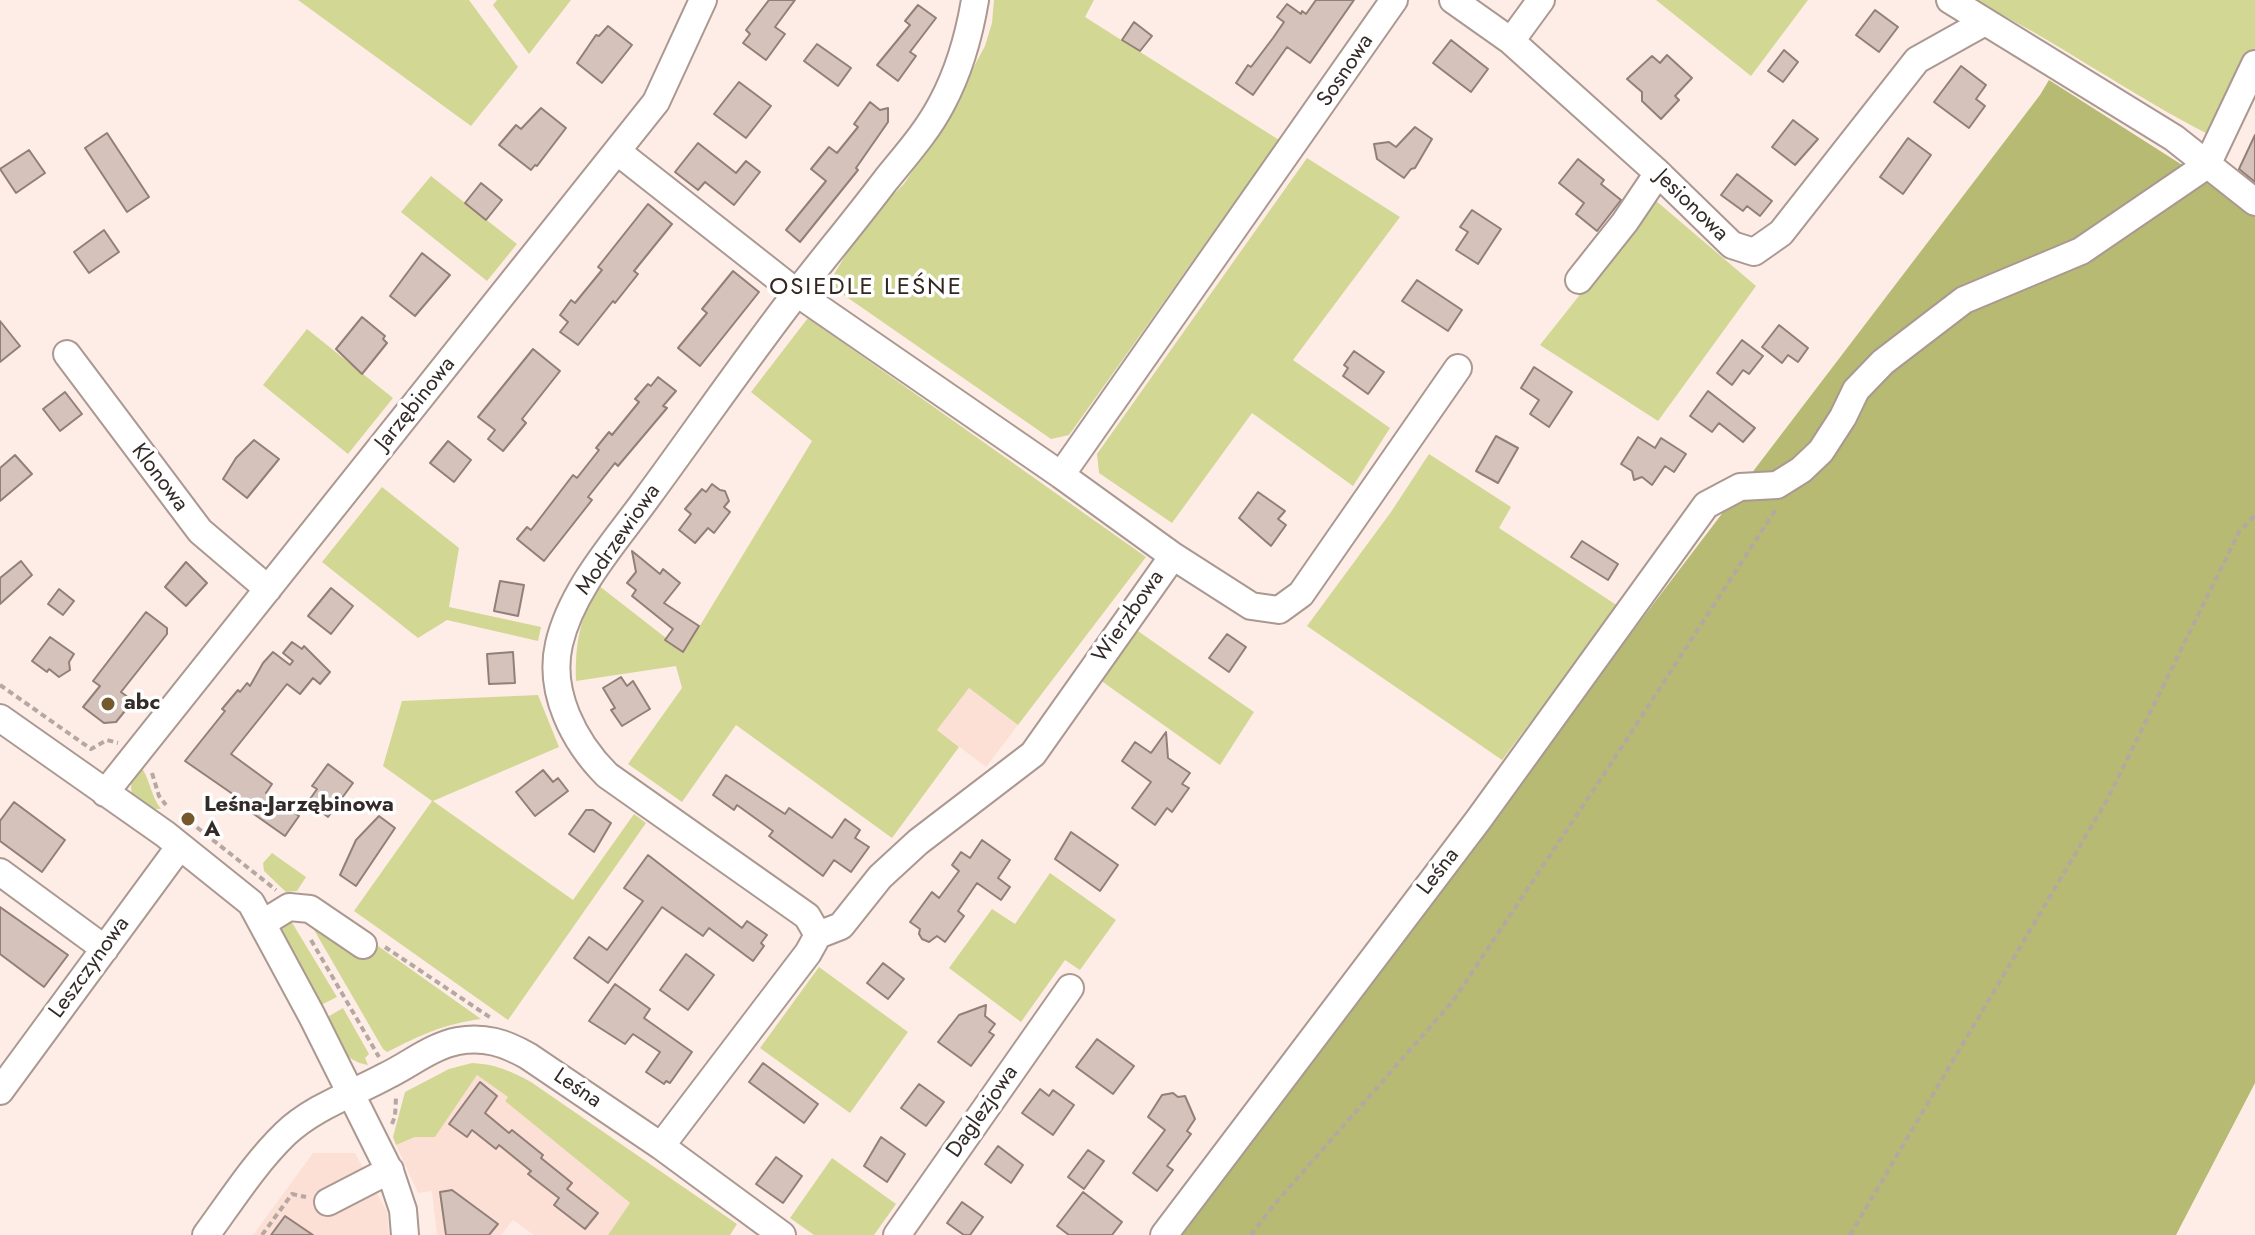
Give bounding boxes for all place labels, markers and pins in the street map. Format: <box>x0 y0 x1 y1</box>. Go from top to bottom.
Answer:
place label: abc <box>124 691 160 717</box>
marker: abc <box>99 695 117 713</box>
place label: Leśna-Jarzębinowa A <box>204 793 394 844</box>
marker: Leśna-Jarzębinowa A <box>179 810 197 828</box>

